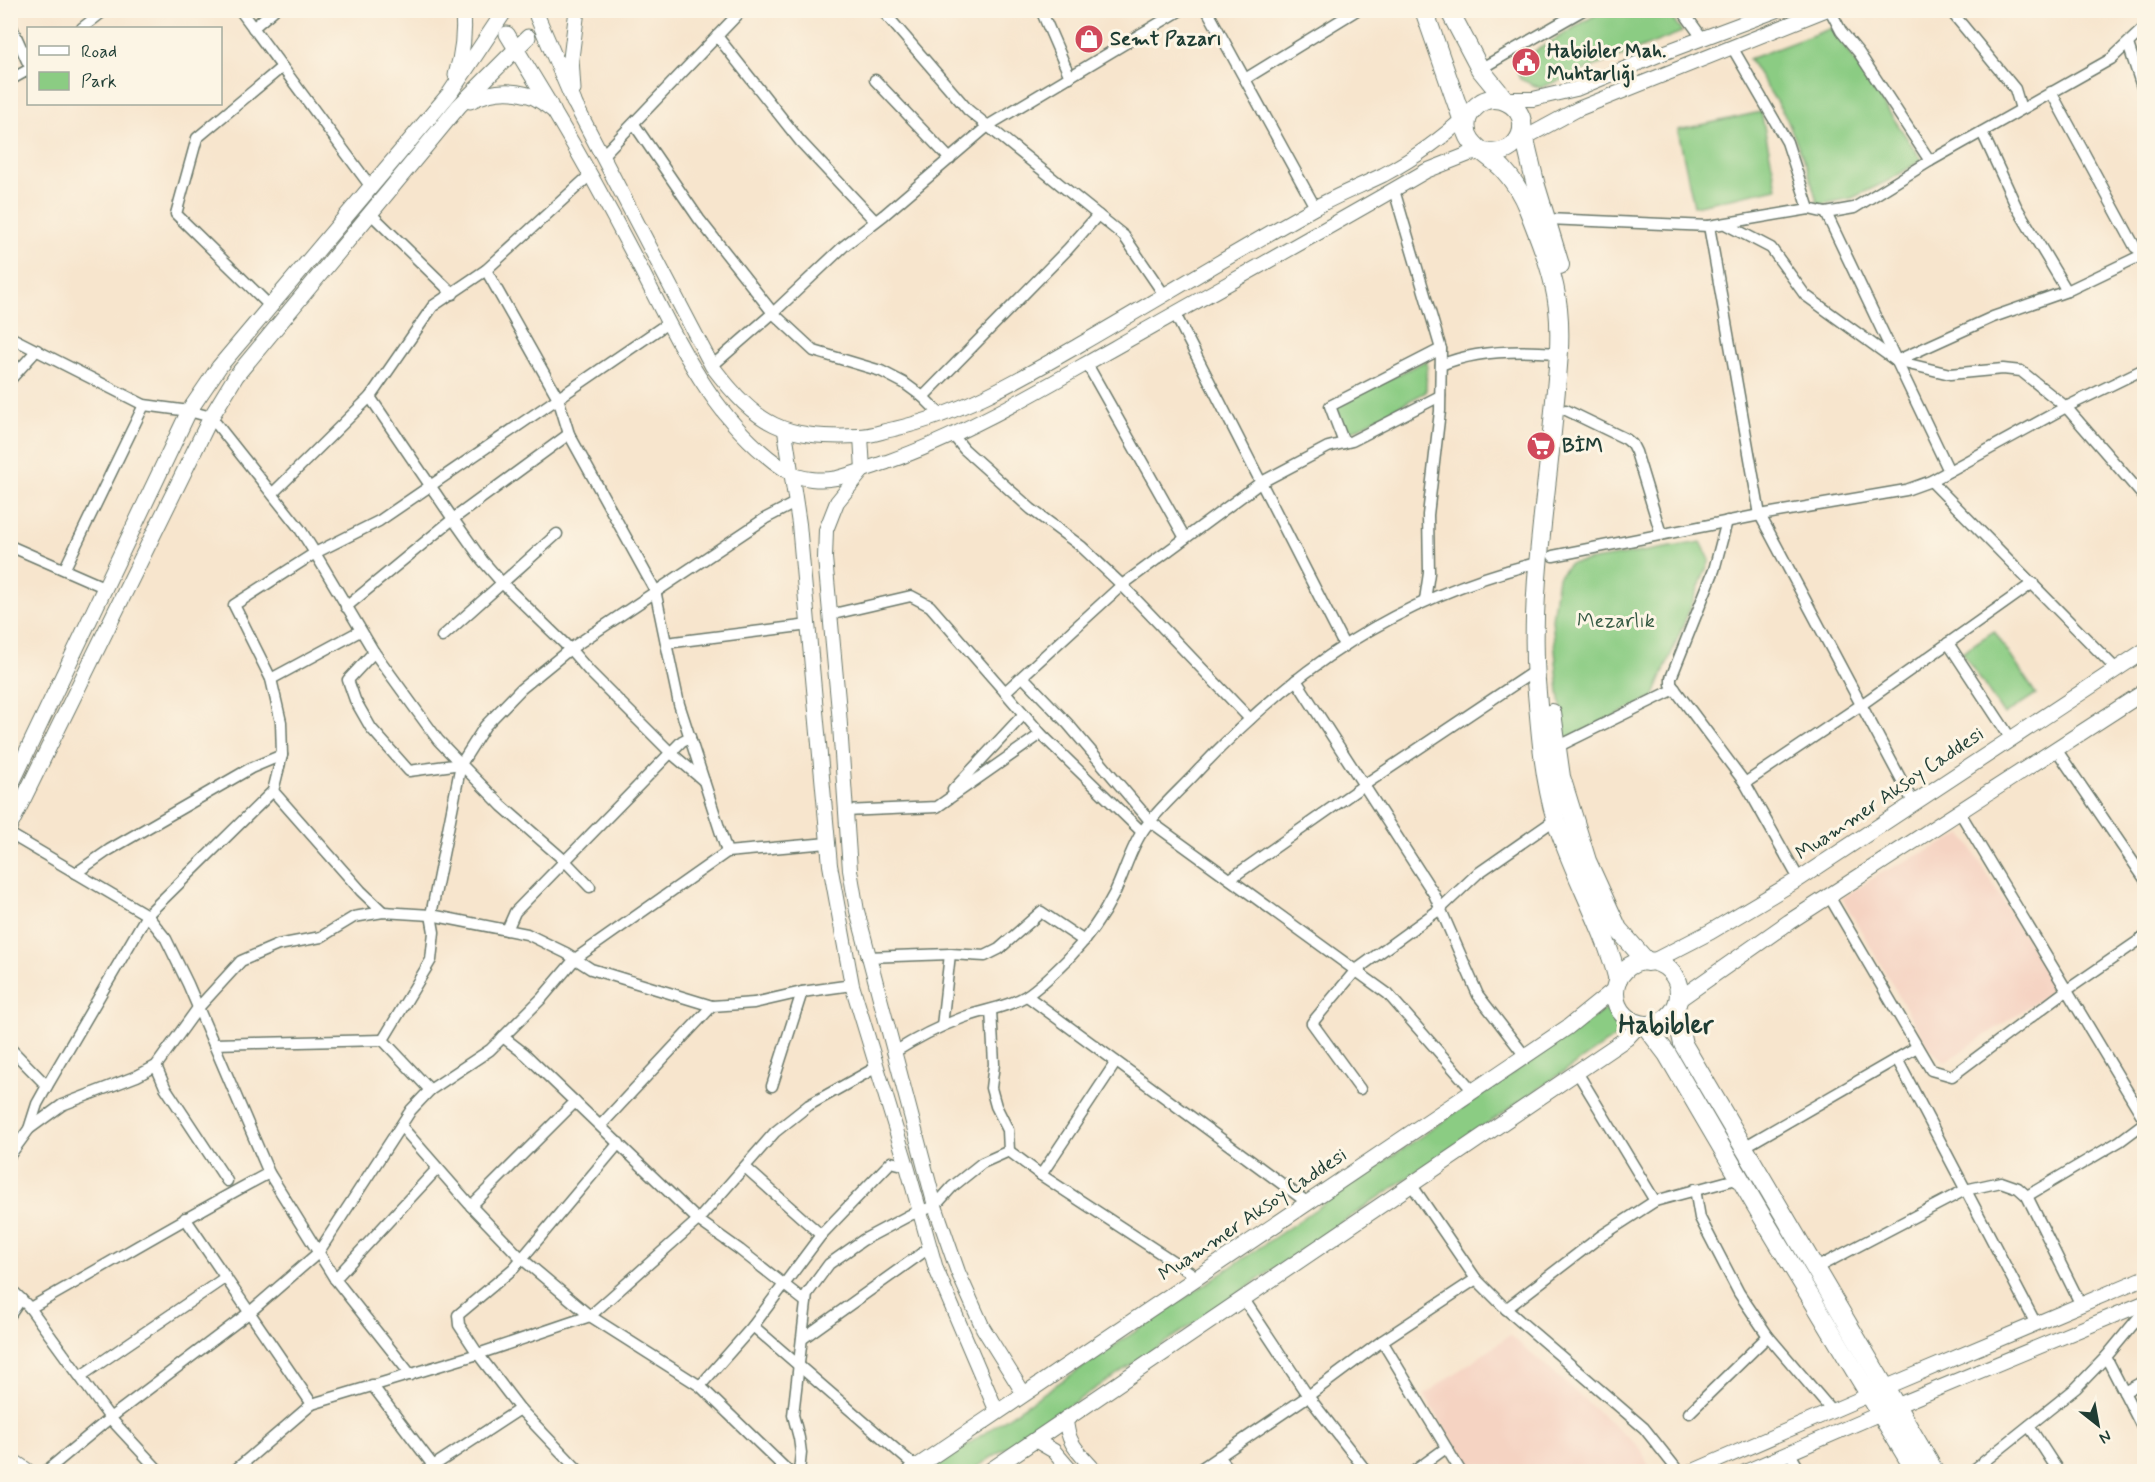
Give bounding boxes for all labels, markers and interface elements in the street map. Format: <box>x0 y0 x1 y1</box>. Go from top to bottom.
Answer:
shop icon: Semt Pazarı <box>1073 23 1105 55</box>
place label: Semt Pazarı <box>1110 26 1222 53</box>
legend <box>27 27 222 105</box>
place label: Habibler Mah. Muhtarlığı <box>1547 38 1666 88</box>
text: Road <box>81 40 117 64</box>
public building icon: Habibler Mah. Muhtarlığı <box>1510 46 1542 78</box>
text: Park <box>81 70 117 94</box>
supermarket icon: BİM <box>1525 430 1557 462</box>
place label: BİM <box>1562 433 1603 460</box>
park label: Mezarlık <box>1577 608 1655 635</box>
street label: Muammer Aksoy Caddesi <box>1790 721 1990 867</box>
district label: Habibler <box>1618 1009 1715 1043</box>
street label: Muammer Aksoy Caddesi <box>1153 1142 1353 1288</box>
north arrow <box>2068 1395 2128 1455</box>
text: N <box>2095 1425 2115 1448</box>

